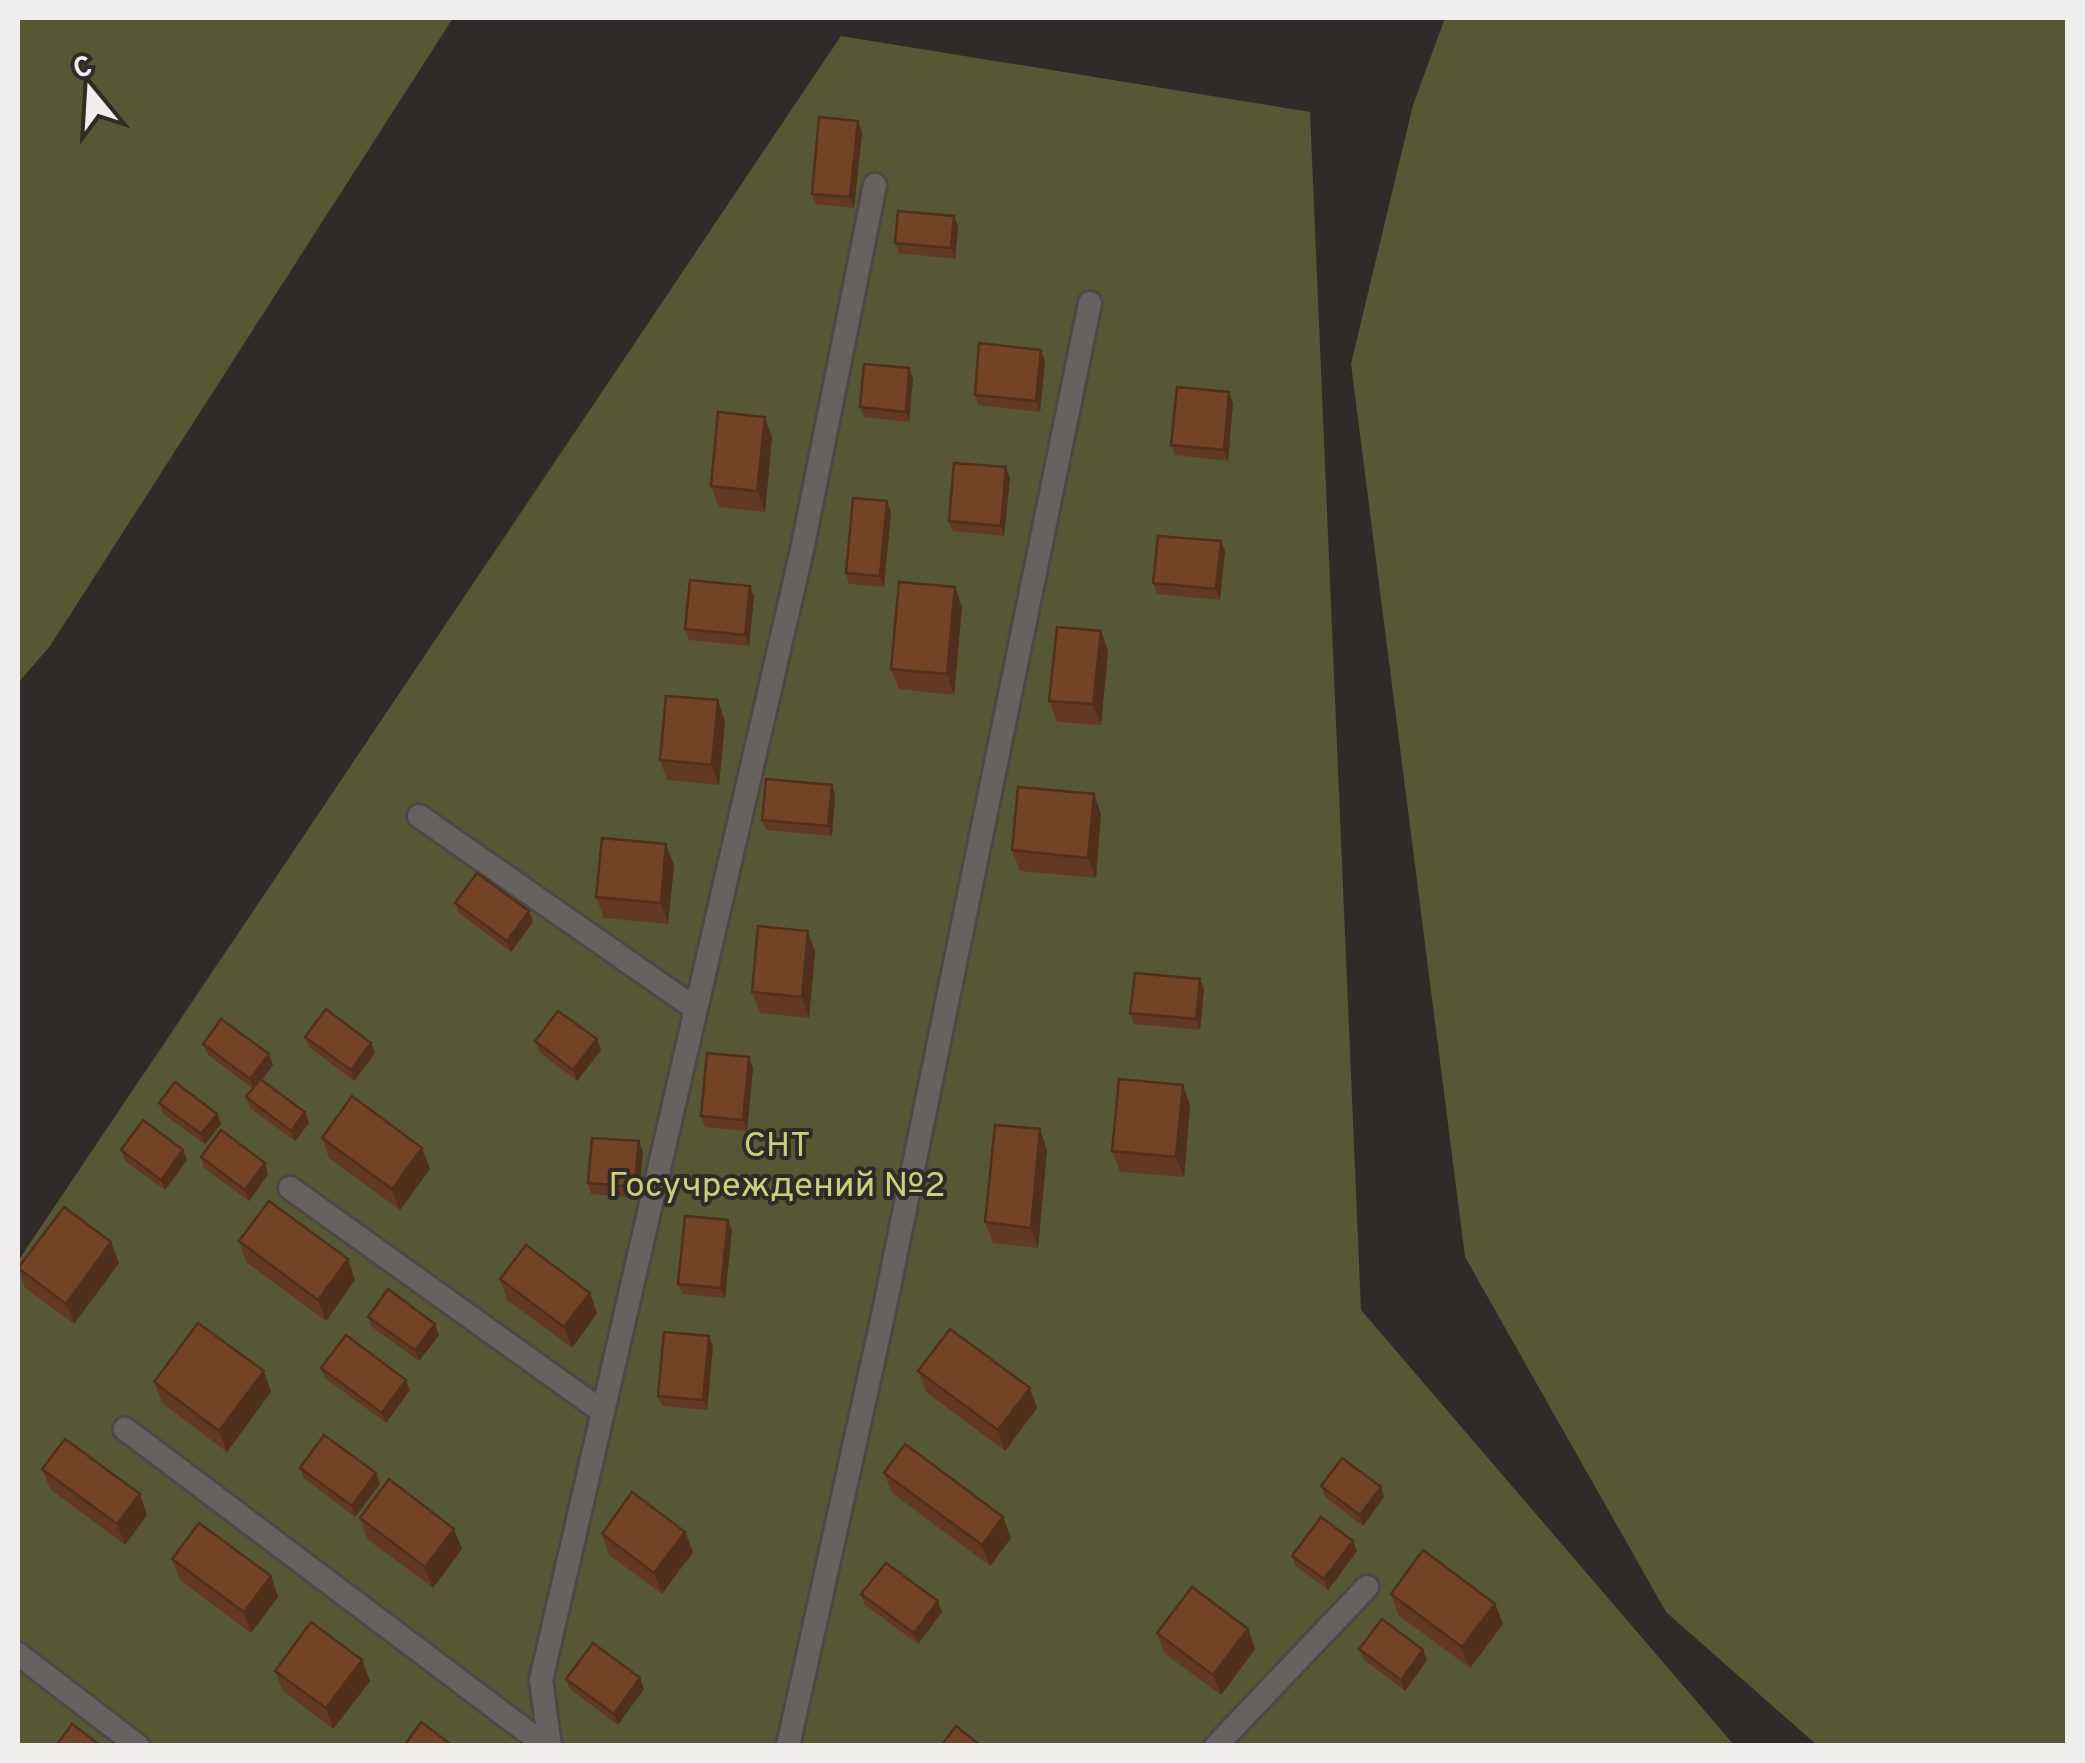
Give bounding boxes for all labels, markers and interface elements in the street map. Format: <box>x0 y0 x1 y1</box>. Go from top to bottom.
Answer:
north arrow <box>40 40 140 140</box>
text: С <box>69 49 97 89</box>
park label: СНТ Госучреждений №2 <box>608 1125 946 1209</box>

